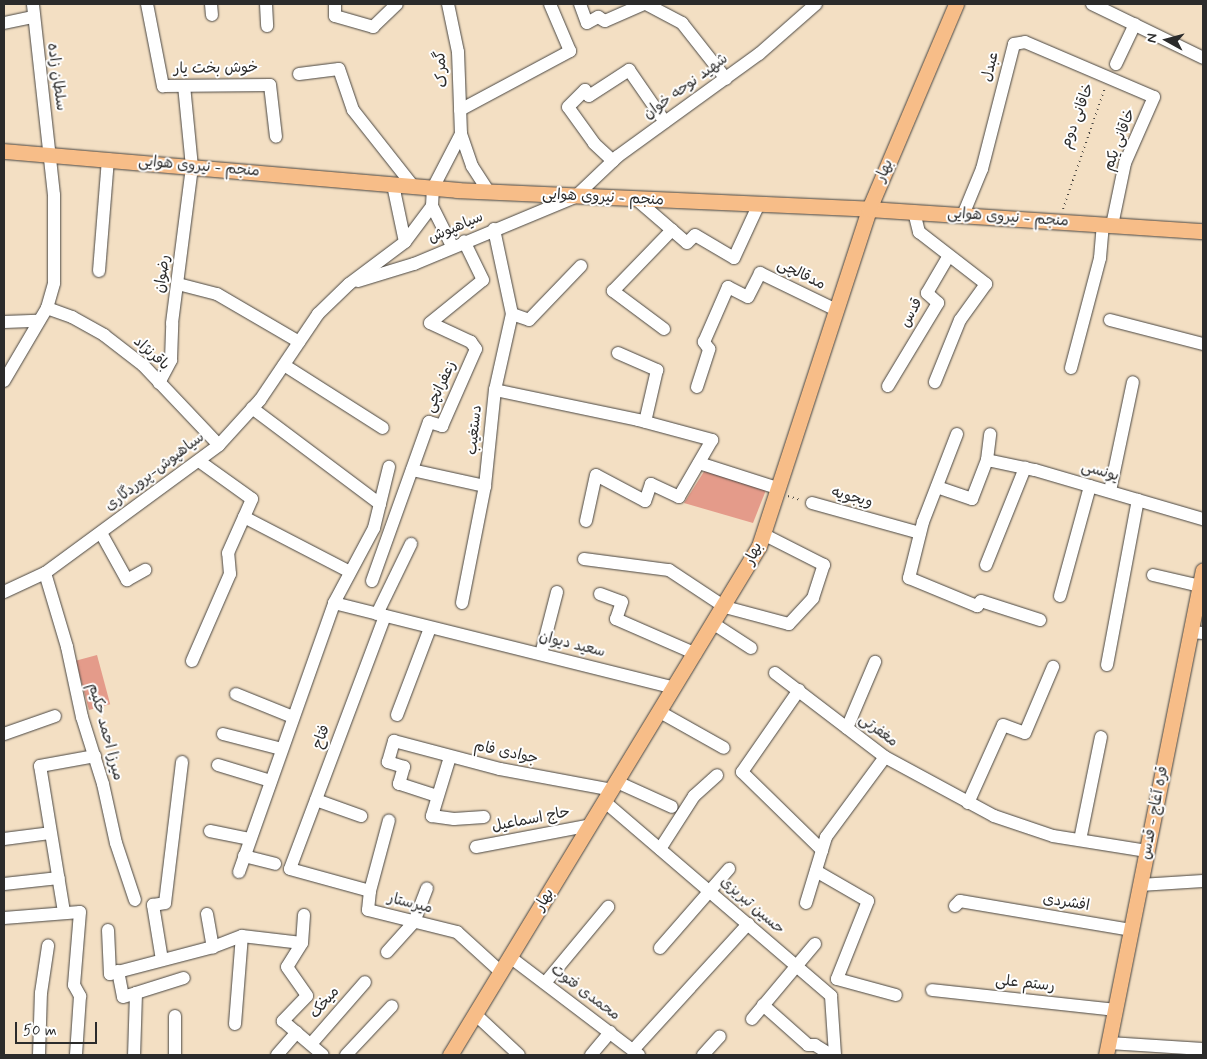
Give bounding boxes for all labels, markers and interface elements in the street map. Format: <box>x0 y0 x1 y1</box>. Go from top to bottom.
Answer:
north arrow <box>1142 15 1192 65</box>
text: N <box>1143 32 1162 44</box>
street label: سلطان زاده <box>42 42 70 112</box>
street label: گمرک <box>432 50 452 88</box>
street label: شهید نوحه خوان <box>640 50 732 124</box>
street label: عبدل <box>979 50 1003 84</box>
street label: خوش بخت یار <box>174 59 258 79</box>
street label: خاقانی دوم <box>1057 81 1099 151</box>
street label: خاقانی یکم <box>1100 107 1140 173</box>
street label: منجم - نیروی هوایی <box>138 153 260 181</box>
street label: بهار <box>872 157 898 185</box>
street label: منجم - نیروی هوایی <box>542 186 664 210</box>
street label: منجم - نیروی هوایی <box>947 205 1069 231</box>
street label: سیاهپوش <box>426 208 486 248</box>
street label: رضوان <box>151 254 175 294</box>
street label: مدقالچی <box>774 256 828 294</box>
street label: قدس <box>897 295 927 331</box>
street label: باقرنژاد <box>129 333 173 375</box>
street label: زعفرانچی <box>421 358 461 416</box>
street label: دستغیب <box>463 404 487 456</box>
street label: سیاهپوش-پروردگاری <box>102 429 208 515</box>
street label: یونسی <box>1079 458 1121 486</box>
street label: ویجویه <box>829 484 875 512</box>
street label: بهار <box>741 540 767 568</box>
street label: سعید دیوان <box>537 628 607 662</box>
street label: میرزا احمد حکیم <box>83 681 127 783</box>
street label: مغفرتی <box>855 711 901 751</box>
street label: فتاح <box>309 723 335 751</box>
street label: جوادی فام <box>472 737 540 769</box>
street label: قره آغاج - قدس <box>1137 765 1173 861</box>
street label: حاج اسماعیل <box>490 804 572 836</box>
street label: حسین تبریزی <box>716 873 788 939</box>
street label: بهار <box>531 886 559 914</box>
street label: میرستار <box>386 890 434 918</box>
street label: افشردی <box>1041 890 1091 916</box>
street label: محمدی فتوت <box>547 961 623 1025</box>
street label: رستم علی <box>994 972 1056 996</box>
street label: میخک <box>306 983 344 1023</box>
scale bar <box>18 1012 100 1044</box>
text: 50 m <box>23 1021 57 1041</box>

